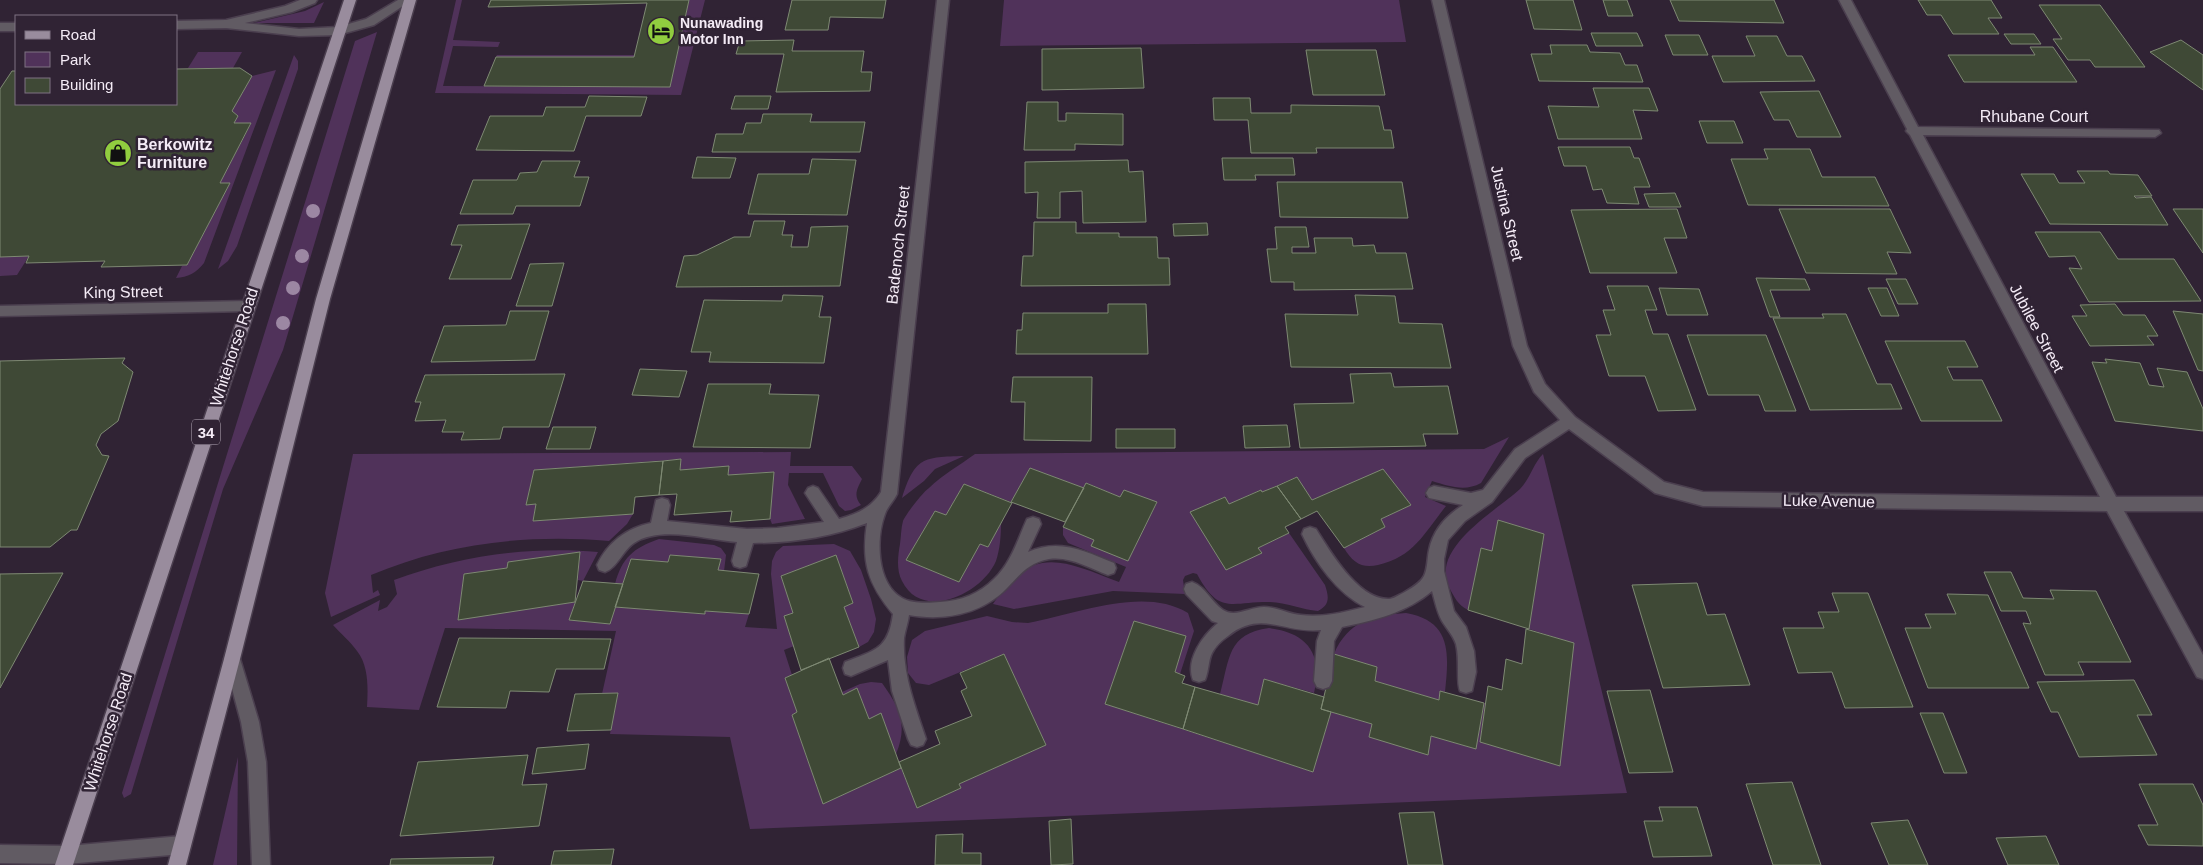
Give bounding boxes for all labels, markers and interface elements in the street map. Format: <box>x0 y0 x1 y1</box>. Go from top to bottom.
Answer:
legend <box>15 15 178 105</box>
place label: Nunawading Motor Inn <box>680 15 763 47</box>
hotel icon: Nunawading Motor Inn <box>646 16 676 46</box>
text: Road <box>60 26 96 43</box>
text: Park <box>60 51 91 68</box>
text: Building <box>60 76 113 93</box>
street label: Rhubane Court <box>1980 108 2089 125</box>
place label: Berkowitz Furniture <box>137 136 213 171</box>
shop icon: Berkowitz Furniture <box>103 138 133 168</box>
street label: Justina Street <box>1488 163 1526 263</box>
street label: Badenoch Street <box>883 184 913 305</box>
street label: Jubilee Street <box>2007 281 2068 376</box>
street label: King Street <box>83 283 163 301</box>
street label: Whitehorse Road <box>207 286 261 408</box>
road number: 34 <box>192 420 220 444</box>
street label: Luke Avenue <box>1783 492 1875 510</box>
street label: Whitehorse Road <box>81 671 135 793</box>

